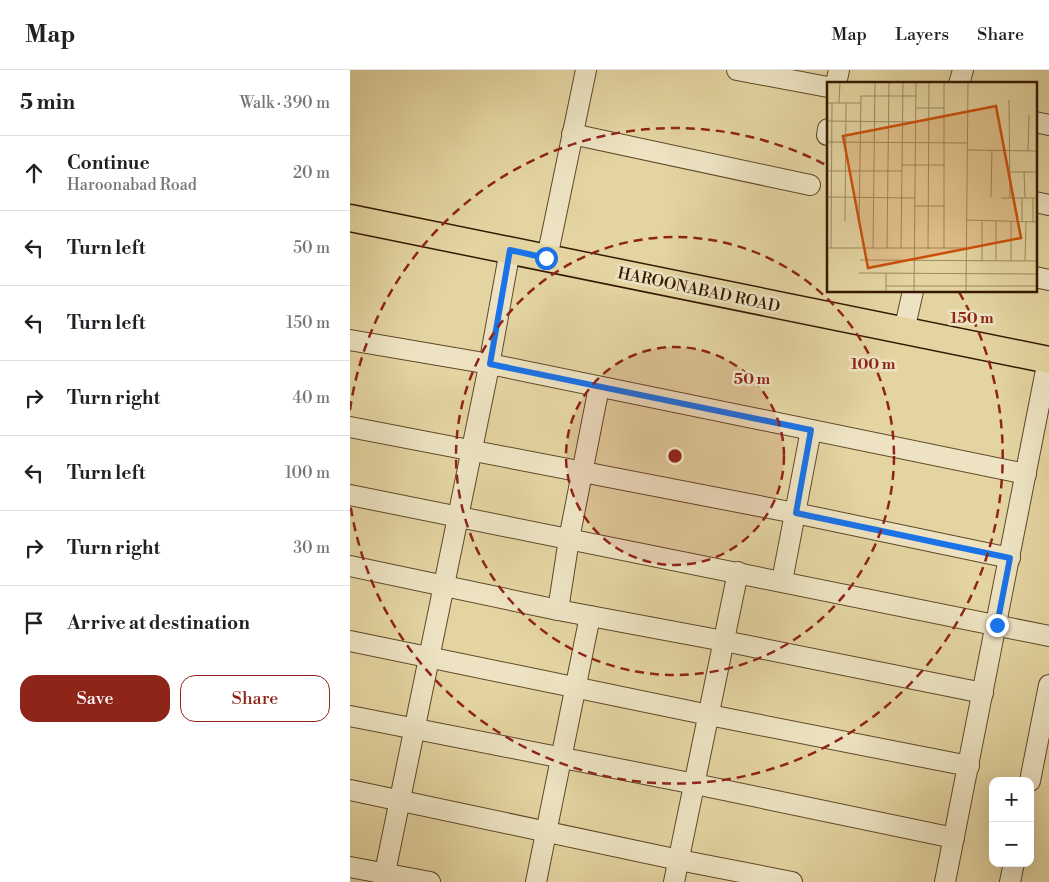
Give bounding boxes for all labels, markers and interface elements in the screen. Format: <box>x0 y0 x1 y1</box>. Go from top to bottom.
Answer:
text: Map <box>25 20 75 50</box>
text: Map <box>832 23 867 46</box>
text: Layers <box>895 23 949 46</box>
text: Share <box>977 23 1024 46</box>
inset map <box>827 82 1036 292</box>
text: 5 min <box>20 90 75 116</box>
text: Walk · 390 m <box>240 93 330 113</box>
text: Continue <box>67 151 150 175</box>
icon: ahead <box>20 159 48 187</box>
text: 20 m <box>293 163 330 183</box>
text: Haroonabad Road <box>67 175 197 195</box>
icon: left <box>20 234 48 262</box>
text: Turn left <box>67 236 146 260</box>
text: 50 m <box>293 238 330 258</box>
route start <box>535 247 558 270</box>
street label: HAROONABAD ROAD <box>616 263 782 317</box>
icon: left <box>20 309 48 337</box>
text: 150 m <box>950 309 994 328</box>
text: Turn left <box>67 311 146 335</box>
text: 150 m <box>286 313 330 333</box>
text: 100 m <box>851 355 896 374</box>
text: 50 m <box>734 370 770 389</box>
icon: right <box>20 384 48 412</box>
text: Turn right <box>67 386 160 410</box>
text: 40 m <box>293 388 330 408</box>
centre of rings <box>666 447 684 465</box>
icon: left <box>20 459 48 487</box>
text: Turn left <box>67 461 146 485</box>
text: 100 m <box>285 463 330 483</box>
icon: right <box>20 534 48 562</box>
text: Turn right <box>67 536 160 560</box>
text: 30 m <box>293 538 330 558</box>
icon: arrive <box>20 609 48 637</box>
text: Arrive at destination <box>67 611 250 635</box>
route end <box>986 614 1009 637</box>
button: Save <box>20 675 170 722</box>
button: Share <box>180 675 330 722</box>
map controls <box>989 777 1034 867</box>
button: + <box>989 777 1034 822</box>
button: − <box>989 822 1034 867</box>

